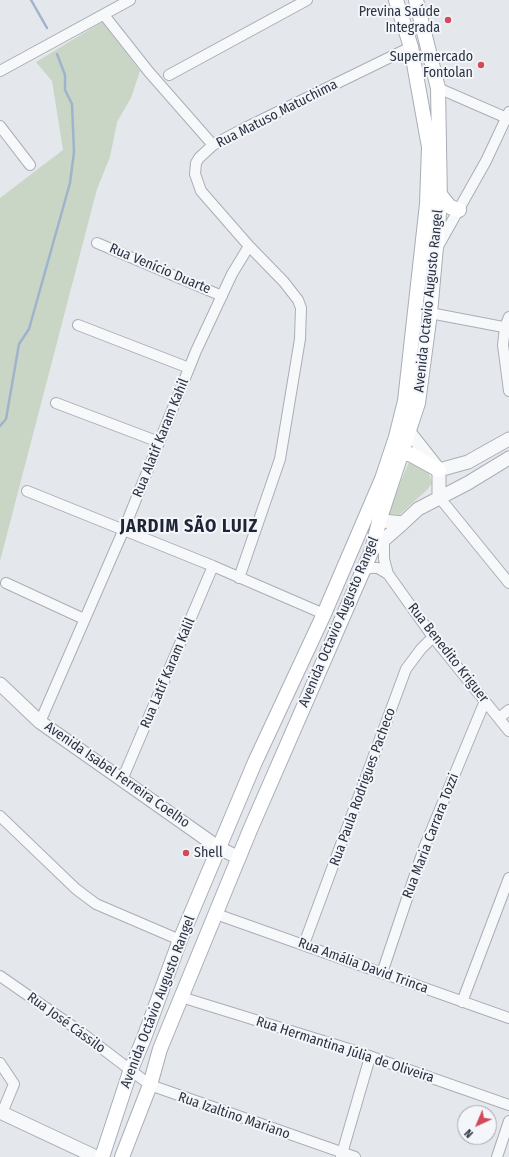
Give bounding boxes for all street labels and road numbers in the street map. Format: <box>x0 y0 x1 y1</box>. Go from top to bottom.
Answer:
street label: Rua Matuso Matuchima <box>214 76 340 152</box>
street label: Avenida Octavio Augusto Rangel <box>411 209 447 393</box>
street label: Rua Venício Duarte <box>107 240 213 298</box>
street label: Rua Alatif Karam Kahil <box>129 376 193 500</box>
street label: Avenida Octavio Augusto Rangel <box>295 534 383 710</box>
street label: Rua Benedito Kriguer <box>404 600 492 706</box>
street label: Rua Latif Karam Kalil <box>137 615 199 731</box>
street label: Rua Paula Rodrigues Pacheco <box>327 706 399 868</box>
street label: Avenida Isabel Ferreira Coelho <box>41 718 193 832</box>
street label: Rua Maria Carrara Tozzi <box>399 771 463 901</box>
street label: Avenida Octávio Augusto Rangel <box>117 913 199 1091</box>
street label: Rua Amália David Trinca <box>296 935 430 997</box>
street label: Rua José Cássilo <box>24 989 108 1057</box>
street label: Rua Hermantina Júlia de Oliveira <box>254 1013 436 1087</box>
street label: Rua Izaltino Mariano <box>176 1089 292 1143</box>

